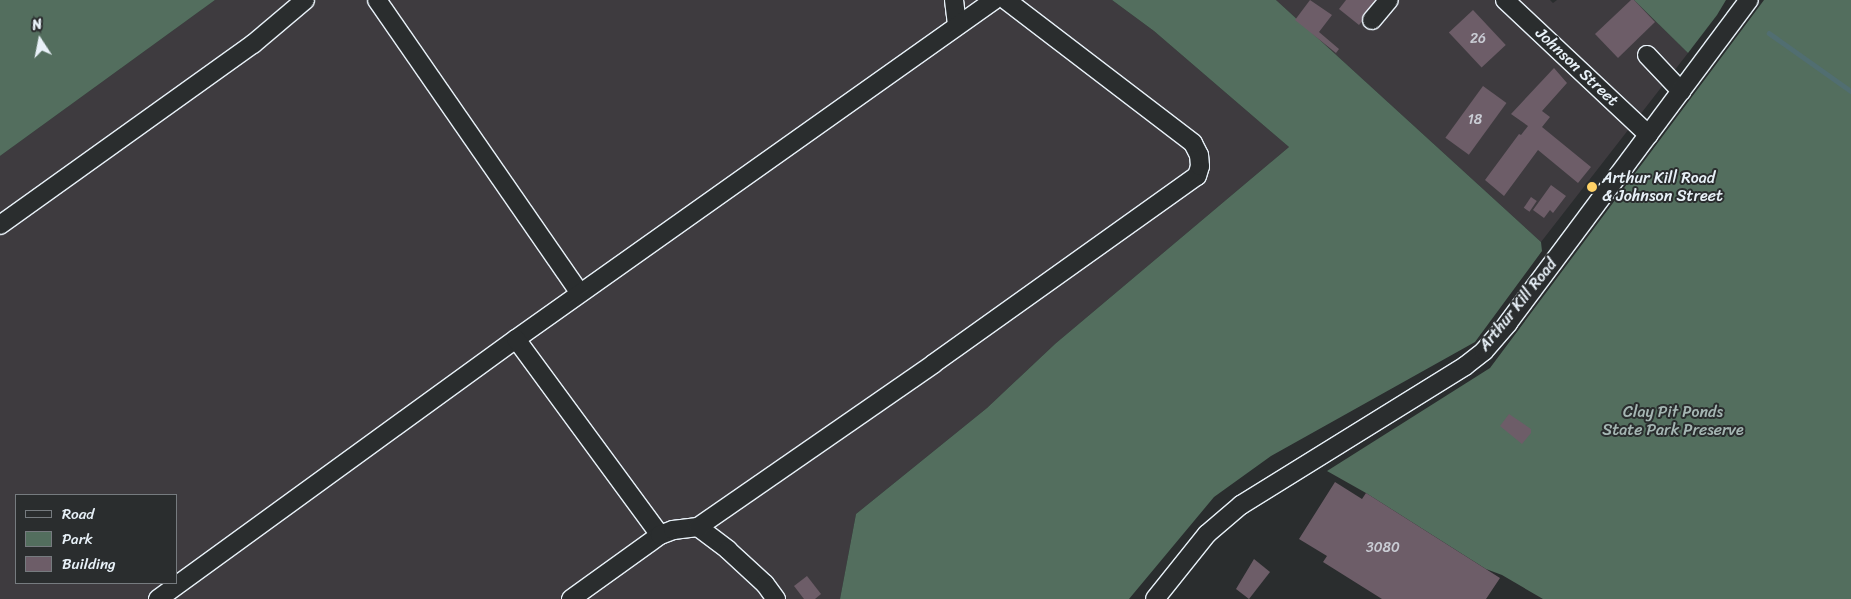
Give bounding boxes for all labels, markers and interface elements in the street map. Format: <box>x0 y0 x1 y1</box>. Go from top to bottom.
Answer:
text: N <box>30 12 44 38</box>
north arrow <box>15 15 65 65</box>
street label: Johnson Street <box>1531 24 1623 110</box>
house number: 26 <box>1470 31 1486 47</box>
house number: 18 <box>1468 112 1482 128</box>
place label: Arthur Kill Road & Johnson Street <box>1602 168 1723 206</box>
marker: Arthur Kill Road & Johnson Street <box>1586 181 1598 193</box>
street label: Arthur Kill Road <box>1475 255 1561 355</box>
park label: Clay Pit Ponds State Park Preserve <box>1601 402 1745 440</box>
legend <box>15 494 178 584</box>
text: Road <box>62 501 94 527</box>
text: Park <box>62 526 93 552</box>
house number: 3080 <box>1366 540 1400 556</box>
text: Building <box>62 551 116 577</box>

